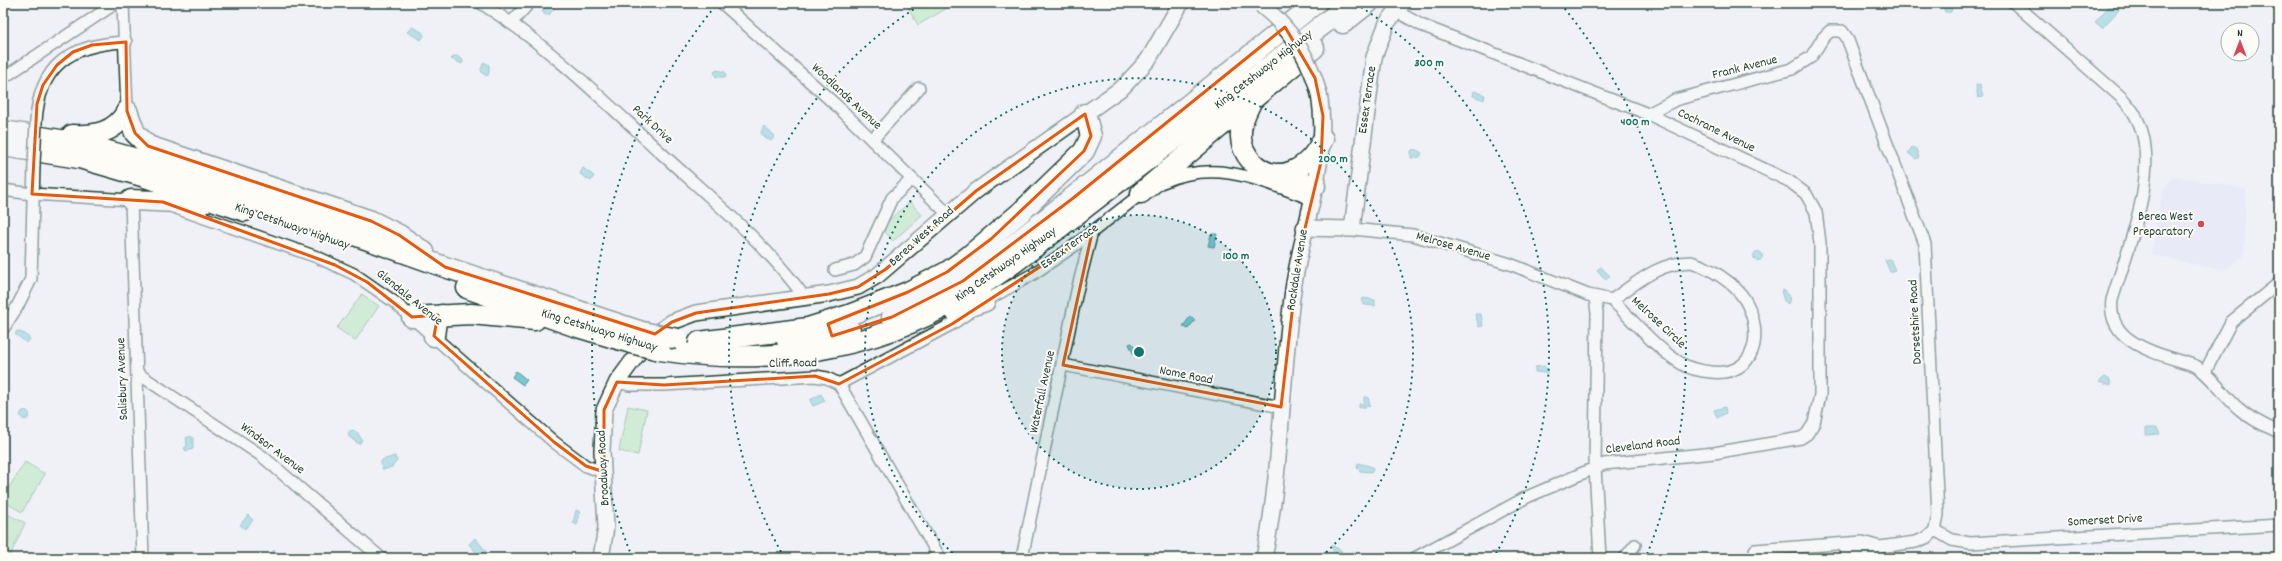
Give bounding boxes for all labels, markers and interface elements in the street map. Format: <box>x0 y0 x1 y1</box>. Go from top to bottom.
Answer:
north arrow <box>2220 22 2260 62</box>
street label: King Cetshwayo Highway <box>1211 25 1318 115</box>
text: N <box>2237 26 2243 42</box>
street label: Frank Avenue <box>1710 51 1780 85</box>
text: 300 m <box>1414 55 1444 72</box>
street label: Woodlands Avenue <box>806 59 886 135</box>
street label: Essex Terrace <box>1354 65 1382 135</box>
street label: Park Drive <box>627 101 677 149</box>
street label: Cochrane Avenue <box>1674 104 1758 158</box>
text: 400 m <box>1620 114 1650 131</box>
text: 200 m <box>1318 151 1348 168</box>
street label: King Cetshwayo Highway <box>232 198 353 256</box>
street label: Berea West Road <box>885 202 959 272</box>
place label: Berea West Preparatory <box>2133 208 2194 242</box>
street label: Essex Terrace <box>1037 219 1103 275</box>
marker: Berea West Preparatory <box>2196 219 2206 229</box>
street label: King Cetshwayo Highway <box>951 222 1061 307</box>
street label: Melrose Avenue <box>1413 227 1493 267</box>
street label: Rockdale Avenue <box>1282 228 1314 312</box>
text: 100 m <box>1223 248 1249 265</box>
street label: Glendale Avenue <box>372 265 447 331</box>
street label: Dorsetshire Road <box>1904 279 1928 365</box>
street label: Melrose Circle <box>1626 293 1690 354</box>
street label: King Cetshwayo Highway <box>539 304 660 358</box>
street label: Salisbury Avenue <box>112 337 134 421</box>
centre of rings <box>1132 345 1146 359</box>
street label: Waterfall Avenue <box>1025 349 1061 435</box>
street label: Cliff Road <box>769 354 817 374</box>
street label: Nome Road <box>1158 362 1214 390</box>
street label: Windsor Avenue <box>236 418 309 480</box>
street label: Broadway Road <box>593 430 615 506</box>
street label: Cleveland Road <box>1605 432 1681 460</box>
street label: Somerset Drive <box>2067 510 2143 532</box>

